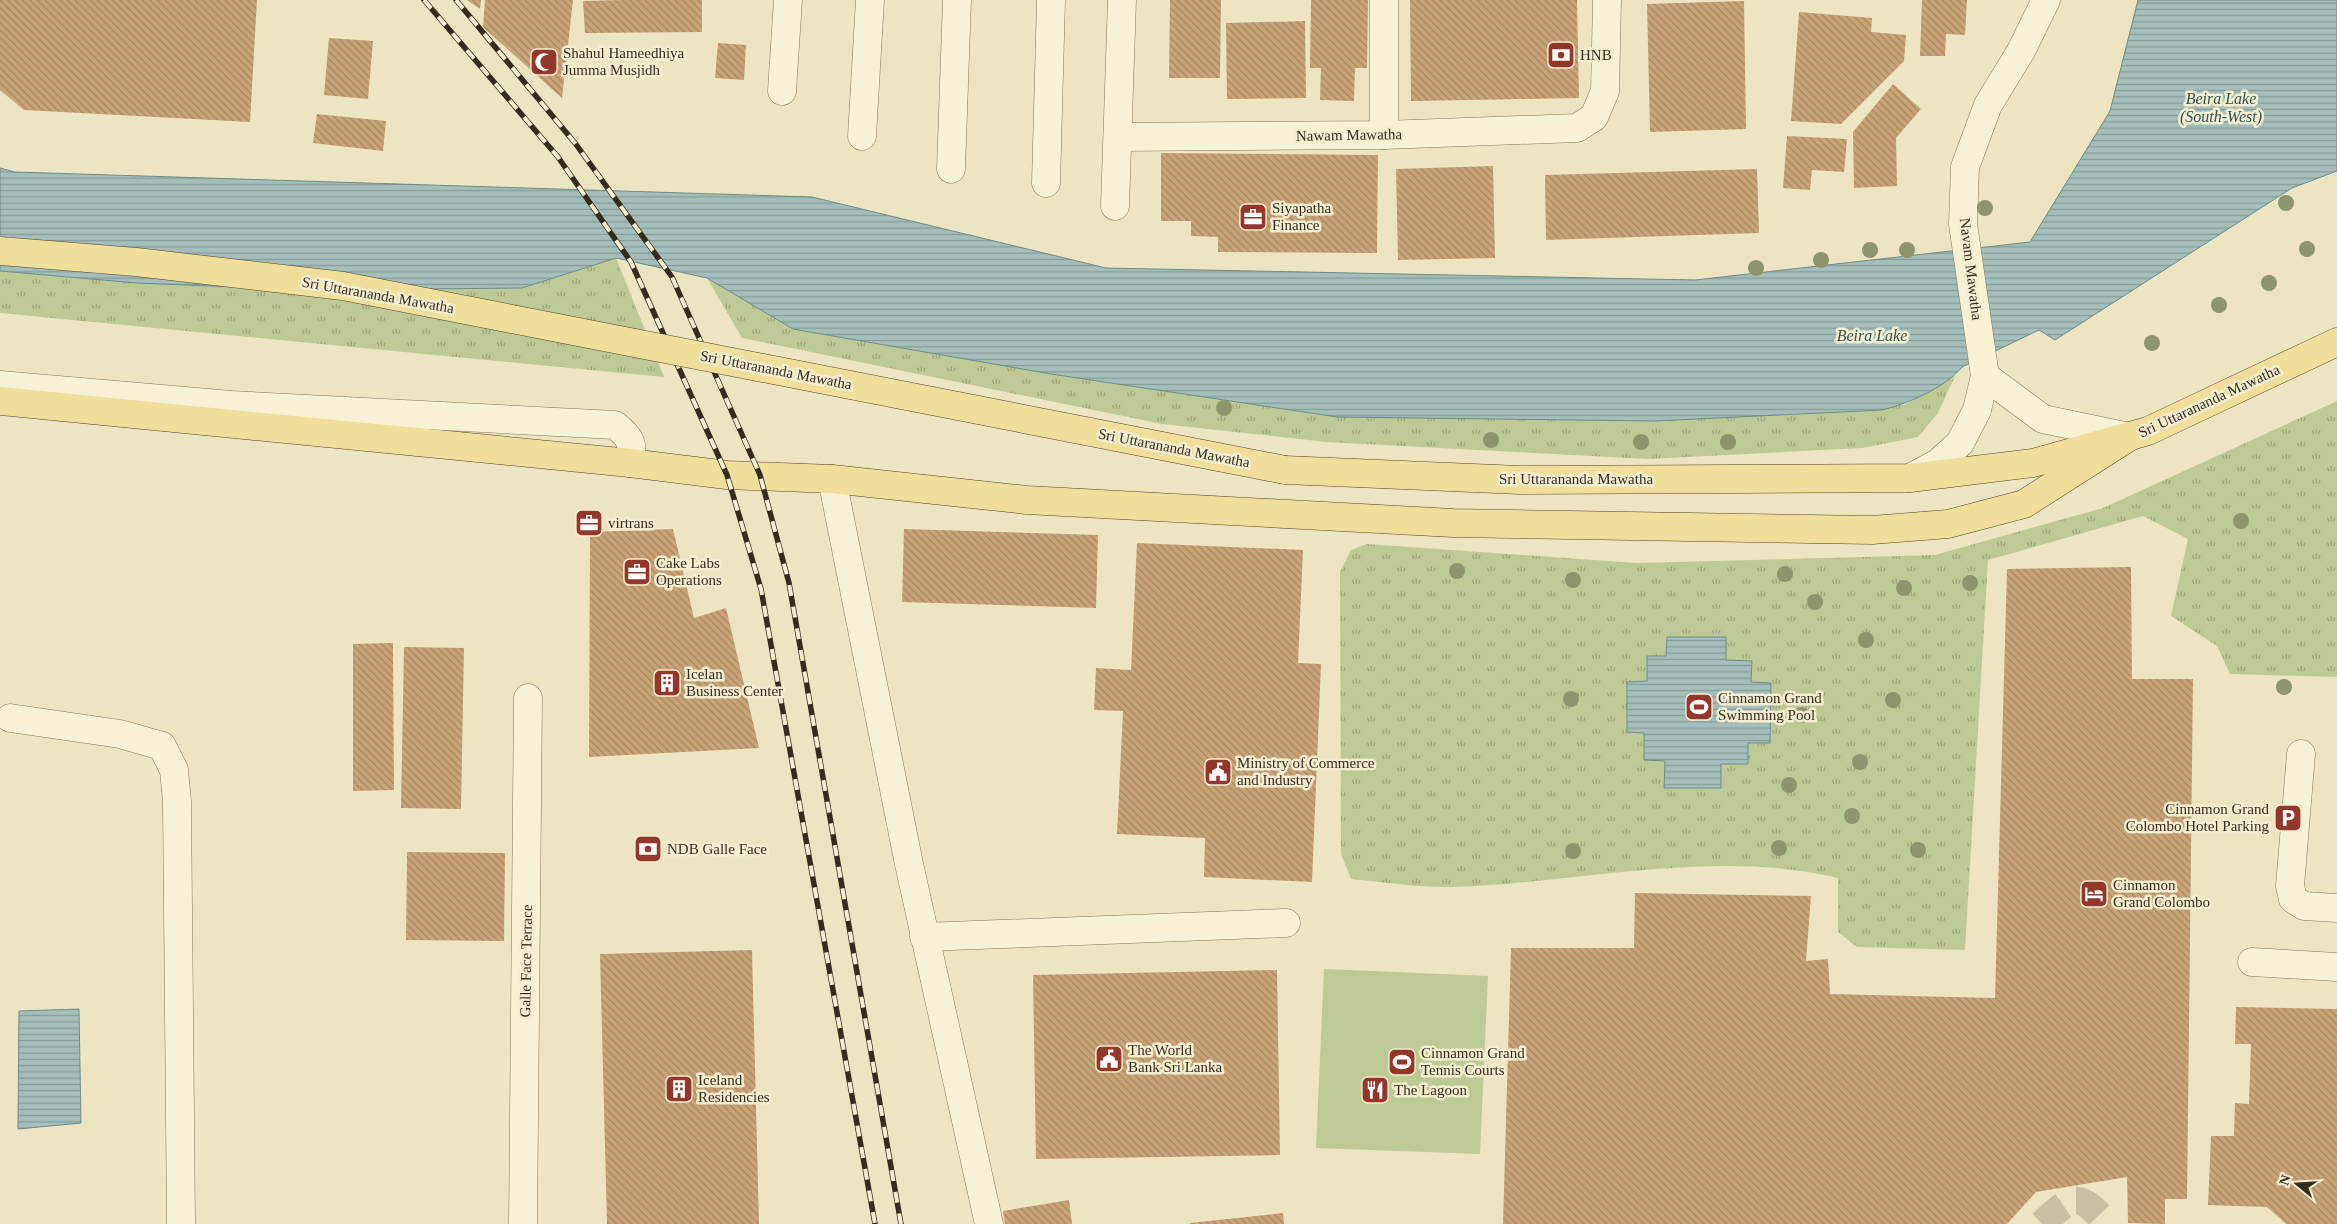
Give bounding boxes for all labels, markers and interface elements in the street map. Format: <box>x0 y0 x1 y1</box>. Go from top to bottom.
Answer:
bank icon: HNB <box>1546 40 1576 70</box>
place label: Shahul Hameedhiya Jumma Musjidh <box>563 45 685 78</box>
mosque icon: Shahul Hameedhiya Jumma Musjidh <box>529 47 559 77</box>
place label: HNB <box>1580 47 1612 63</box>
water label: Beira Lake (South-West) <box>2180 90 2262 126</box>
street label: Nawam Mawatha <box>1296 126 1403 144</box>
place label: Siyapatha Finance <box>1272 200 1331 233</box>
office icon: Siyapatha Finance <box>1238 202 1268 232</box>
street label: Navam Mawatha <box>1957 217 1985 321</box>
street label: Sri Uttarananda Mawatha <box>301 274 456 316</box>
water label: Beira Lake <box>1837 327 1907 344</box>
street label: Sri Uttarananda Mawatha <box>699 347 854 393</box>
street label: Sri Uttarananda Mawatha <box>2136 361 2283 441</box>
street label: Sri Uttarananda Mawatha <box>1097 425 1252 471</box>
street label: Sri Uttarananda Mawatha <box>1499 471 1653 487</box>
office icon: virtrans <box>574 508 604 538</box>
place label: virtrans <box>608 515 654 531</box>
place label: Cake Labs Operations <box>656 555 722 588</box>
office icon: Cake Labs Operations <box>622 557 652 587</box>
place label: Icelan Business Center <box>686 666 783 699</box>
building icon: Icelan Business Center <box>652 668 682 698</box>
place label: Cinnamon Grand Swimming Pool <box>1718 690 1822 723</box>
sports icon: Cinnamon Grand Swimming Pool <box>1684 692 1714 722</box>
place label: Ministry of Commerce and Industry <box>1237 755 1375 788</box>
public building icon: Ministry of Commerce and Industry <box>1203 757 1233 787</box>
place label: Cinnamon Grand Colombo Hotel Parking <box>2126 801 2269 834</box>
parking icon: Cinnamon Grand Colombo Hotel Parking <box>2273 803 2303 833</box>
bank icon: NDB Galle Face <box>633 834 663 864</box>
place label: NDB Galle Face <box>667 841 767 857</box>
place label: Cinnamon Grand Colombo <box>2113 877 2210 910</box>
hotel icon: Cinnamon Grand Colombo <box>2079 879 2109 909</box>
street label: Galle Face Terrace <box>517 904 535 1018</box>
place label: The World Bank Sri Lanka <box>1128 1042 1222 1075</box>
public building icon: The World Bank Sri Lanka <box>1094 1044 1124 1074</box>
place label: Cinnamon Grand Tennis Courts <box>1421 1045 1525 1078</box>
sports icon: Cinnamon Grand Tennis Courts <box>1387 1047 1417 1077</box>
place label: Iceland Residencies <box>698 1072 770 1105</box>
building icon: Iceland Residencies <box>664 1074 694 1104</box>
restaurant icon: The Lagoon <box>1360 1075 1390 1105</box>
place label: The Lagoon <box>1394 1082 1467 1098</box>
north arrow <box>2272 1159 2322 1209</box>
text: N <box>2276 1173 2294 1187</box>

